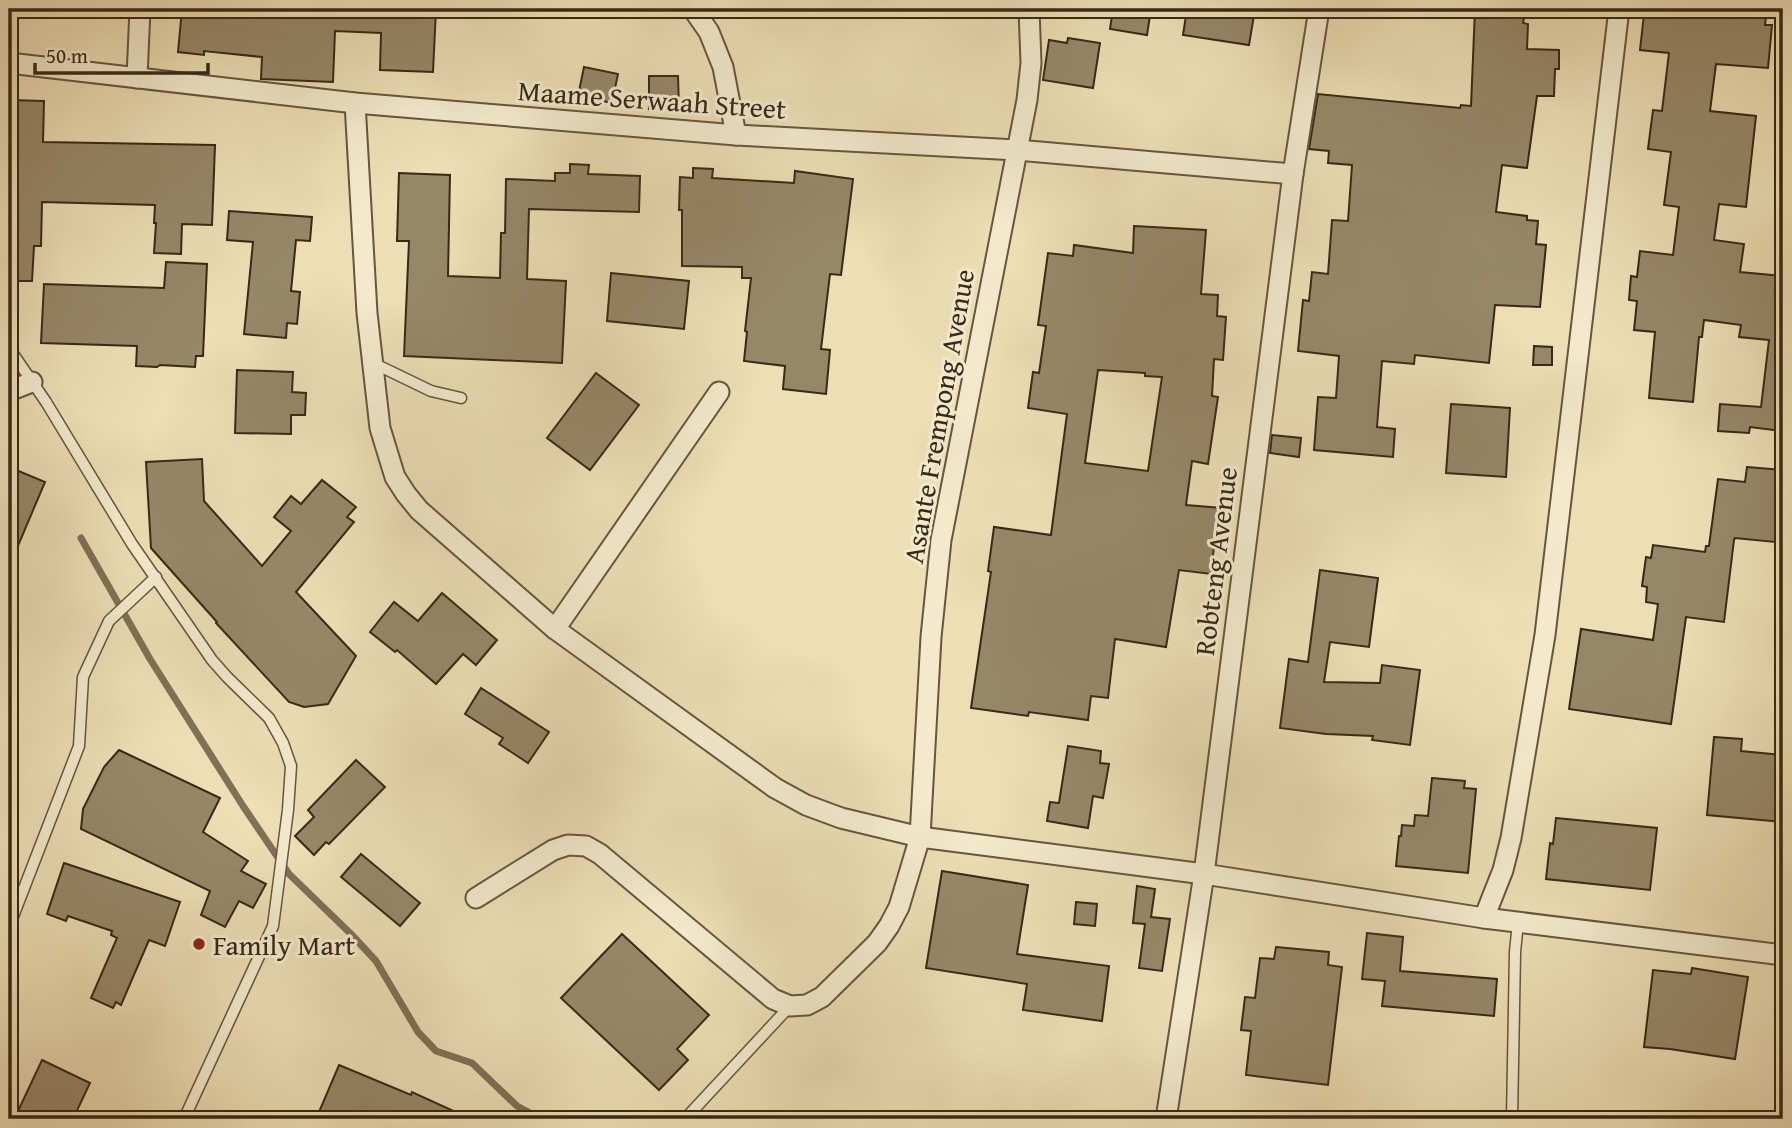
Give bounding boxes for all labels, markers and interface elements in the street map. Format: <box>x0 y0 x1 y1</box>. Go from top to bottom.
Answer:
scale bar <box>35 32 208 76</box>
text: 50 m <box>46 40 88 71</box>
street label: Maame Serwaah Street <box>517 69 788 129</box>
street label: Asante Frempong Avenue <box>892 266 984 566</box>
street label: Robteng Avenue <box>1183 464 1247 658</box>
place label: Family Mart <box>213 924 355 965</box>
marker: Family Mart <box>191 936 207 952</box>

